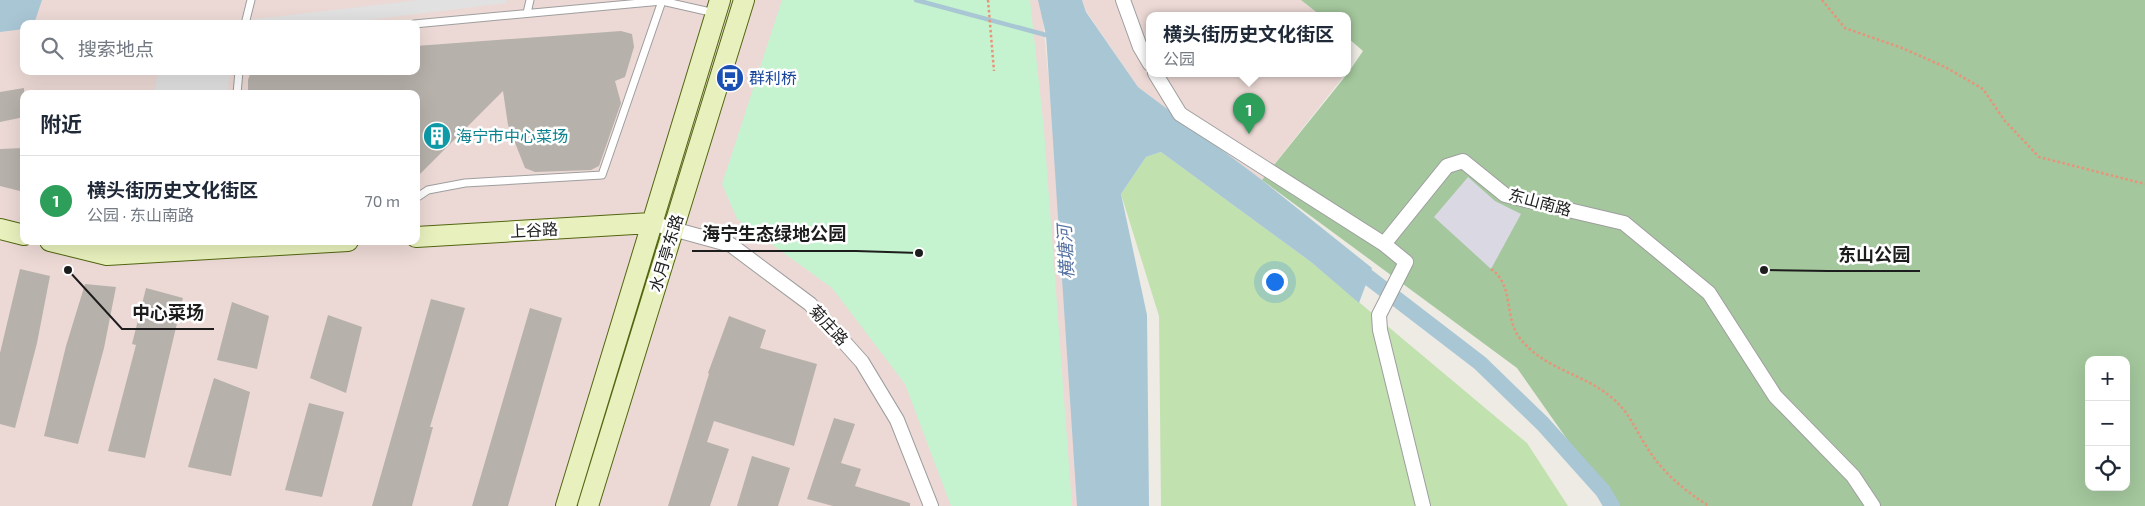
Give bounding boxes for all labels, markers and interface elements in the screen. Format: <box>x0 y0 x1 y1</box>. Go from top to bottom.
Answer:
popup <box>1146 12 1351 77</box>
search box <box>20 20 420 75</box>
text: 横头街历史文化街区 <box>1163 22 1334 45</box>
icon: search <box>38 34 66 62</box>
text: 搜索地点 <box>78 37 154 60</box>
text: 公园 <box>1163 49 1195 68</box>
bus stop icon: 群利桥 <box>715 63 745 93</box>
place label: 群利桥 <box>749 68 797 87</box>
pin: 1 <box>1233 93 1265 134</box>
text: 附近 <box>40 111 82 136</box>
building icon: 海宁市中心菜场 <box>422 121 452 151</box>
place label: 海宁市中心菜场 <box>456 126 568 145</box>
text: 横头街历史文化街区 <box>87 178 258 201</box>
street label: 东山南路 <box>1507 184 1574 219</box>
text: 1 <box>53 191 59 210</box>
text: 70 m <box>365 191 400 210</box>
text: 公园 · 东山南路 <box>87 205 194 224</box>
street label: 水月亭东路 <box>645 212 686 294</box>
callout: 海宁生态绿地公园 <box>692 218 856 251</box>
street label: 上谷路 <box>510 219 558 240</box>
text: 海宁生态绿地公园 <box>702 222 846 244</box>
water label: 横塘河 <box>1052 222 1077 280</box>
callout: 东山公园 <box>1828 238 1920 271</box>
text: 东山公园 <box>1838 243 1910 265</box>
your location <box>1262 269 1288 295</box>
callout: 中心菜场 <box>122 296 214 329</box>
text: 中心菜场 <box>132 301 204 323</box>
street label: 菊庄路 <box>806 301 853 349</box>
map controls <box>2085 356 2130 491</box>
button: + <box>2085 356 2130 401</box>
button: − <box>2085 401 2130 446</box>
button: locate <box>2085 446 2130 491</box>

